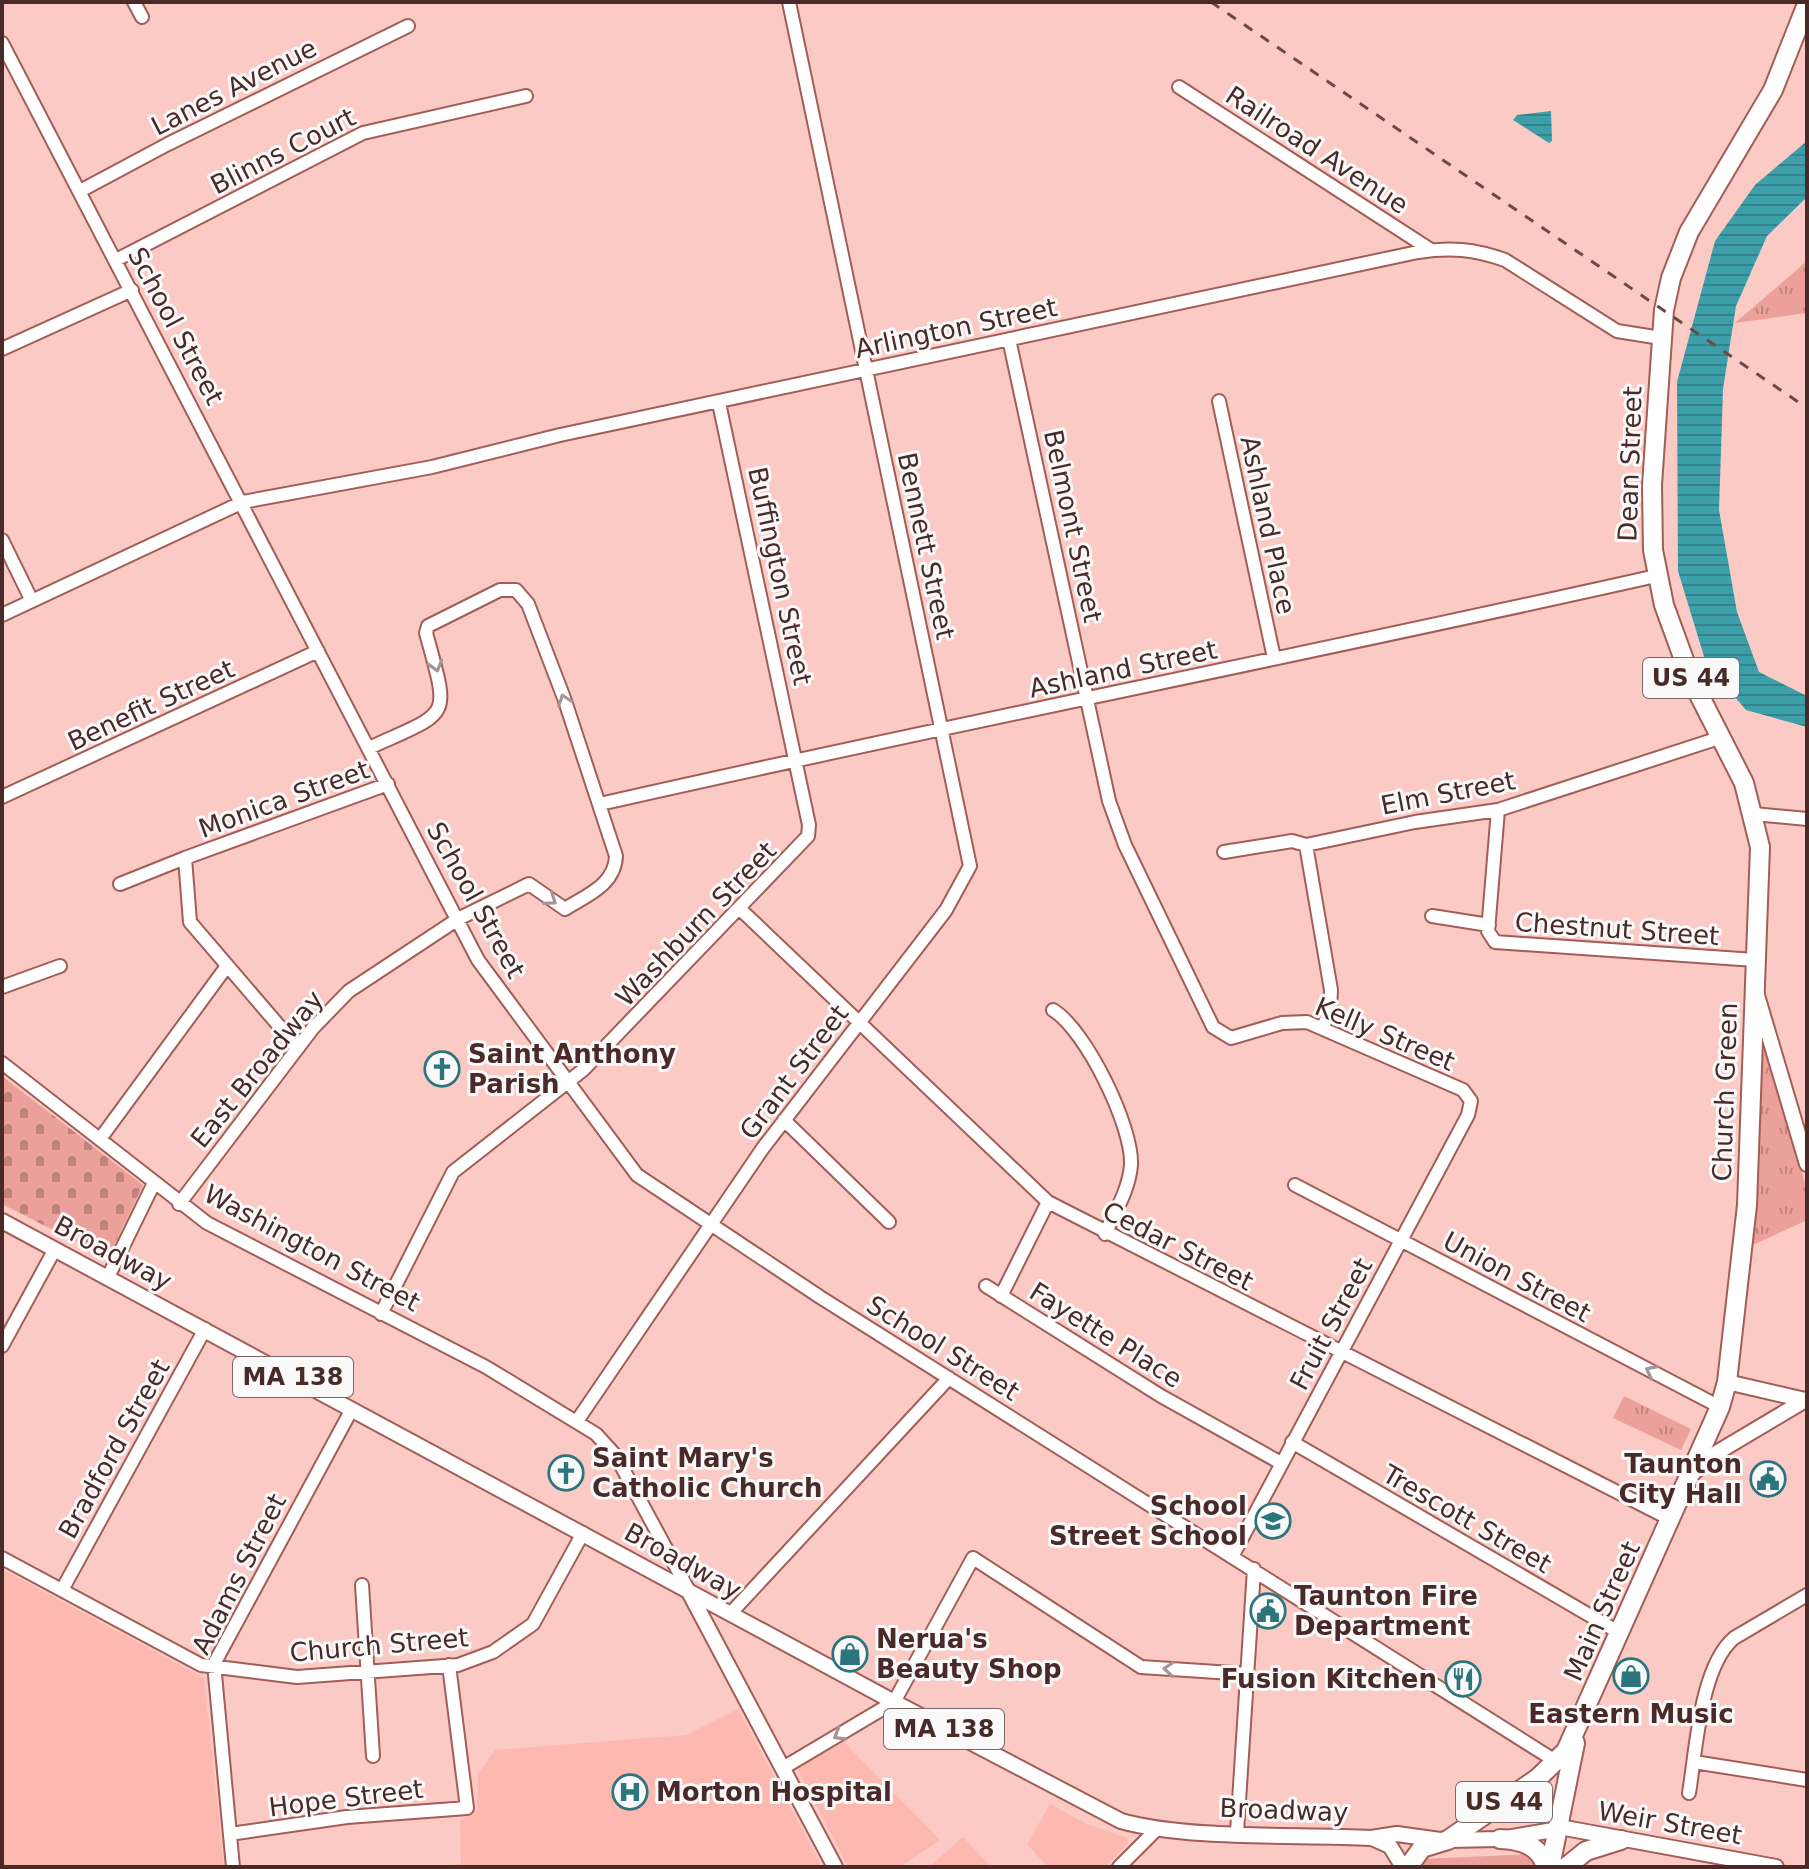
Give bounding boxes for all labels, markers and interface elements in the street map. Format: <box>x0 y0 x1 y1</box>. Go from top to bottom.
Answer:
street label: Lanes Avenue <box>146 32 322 142</box>
street label: Railroad Avenue <box>1220 80 1414 220</box>
street label: Blinns Court <box>206 102 360 200</box>
street label: School Street <box>122 242 230 410</box>
street label: Arlington Street <box>852 292 1060 364</box>
street label: Dean Street <box>1612 386 1648 542</box>
street label: Belmont Street <box>1038 427 1108 625</box>
street label: Ashland Place <box>1234 433 1302 617</box>
street label: Bennett Street <box>892 450 960 642</box>
street label: Buffington Street <box>742 464 818 688</box>
street label: Ashland Street <box>1026 634 1220 704</box>
street label: Benefit Street <box>63 653 239 757</box>
road number: US 44 <box>1643 658 1739 698</box>
one-way arrow <box>426 659 443 673</box>
one-way arrow <box>557 694 574 708</box>
street label: Monica Street <box>195 754 373 844</box>
street label: Elm Street <box>1378 765 1518 821</box>
street label: School Street <box>421 817 531 983</box>
street label: Washburn Street <box>610 836 782 1012</box>
one-way arrow <box>542 890 556 905</box>
street label: Chestnut Street <box>1514 907 1720 951</box>
street label: East Broadway <box>185 984 329 1154</box>
street label: Kelly Street <box>1311 991 1459 1077</box>
street label: Grant Street <box>734 999 854 1145</box>
street label: Church Green <box>1707 1002 1743 1182</box>
place label: Saint Anthony Parish <box>468 1039 676 1099</box>
church icon: Saint Anthony Parish <box>423 1050 461 1088</box>
street label: Washington Street <box>199 1178 425 1318</box>
street label: Cedar Street <box>1098 1195 1258 1297</box>
street label: Broadway <box>49 1210 177 1296</box>
street label: Union Street <box>1438 1226 1596 1328</box>
street label: Fruit Street <box>1284 1253 1378 1395</box>
street label: Fayette Place <box>1024 1276 1188 1394</box>
street label: School Street <box>861 1289 1025 1407</box>
street label: Bradford Street <box>52 1354 176 1544</box>
road number: MA 138 <box>233 1357 353 1397</box>
one-way arrow <box>1644 1366 1659 1381</box>
place label: Saint Mary's Catholic Church <box>592 1443 823 1503</box>
place label: Taunton City Hall <box>1618 1449 1742 1509</box>
church icon: Saint Mary's Catholic Church <box>547 1454 585 1492</box>
street label: Trescott Street <box>1377 1458 1557 1579</box>
public building icon: Taunton City Hall <box>1749 1460 1787 1498</box>
street label: Adams Street <box>186 1489 292 1659</box>
place label: School Street School <box>1049 1491 1247 1551</box>
school or university icon: School Street School <box>1254 1502 1292 1540</box>
street label: Broadway <box>619 1517 747 1605</box>
street label: Main Street <box>1558 1537 1646 1685</box>
place label: Taunton Fire Department <box>1294 1581 1478 1641</box>
public building icon: Taunton Fire Department <box>1249 1592 1287 1630</box>
street label: Church Street <box>288 1622 470 1668</box>
place label: Nerua's Beauty Shop <box>876 1624 1062 1684</box>
shop icon: Nerua's Beauty Shop <box>831 1635 869 1673</box>
shop icon: Eastern Music <box>1612 1657 1650 1695</box>
restaurant icon: Fusion Kitchen <box>1444 1660 1482 1698</box>
one-way arrow <box>1162 1661 1175 1678</box>
place label: Fusion Kitchen <box>1221 1664 1437 1694</box>
place label: Eastern Music <box>1528 1699 1734 1729</box>
road number: MA 138 <box>884 1709 1004 1749</box>
one-way arrow <box>833 1726 848 1741</box>
hospital icon: Morton Hospital <box>611 1773 649 1811</box>
street label: Hope Street <box>267 1774 425 1822</box>
place label: Morton Hospital <box>656 1777 892 1807</box>
road number: US 44 <box>1456 1782 1552 1822</box>
street label: Broadway <box>1219 1793 1349 1827</box>
street label: Weir Street <box>1596 1796 1744 1850</box>

